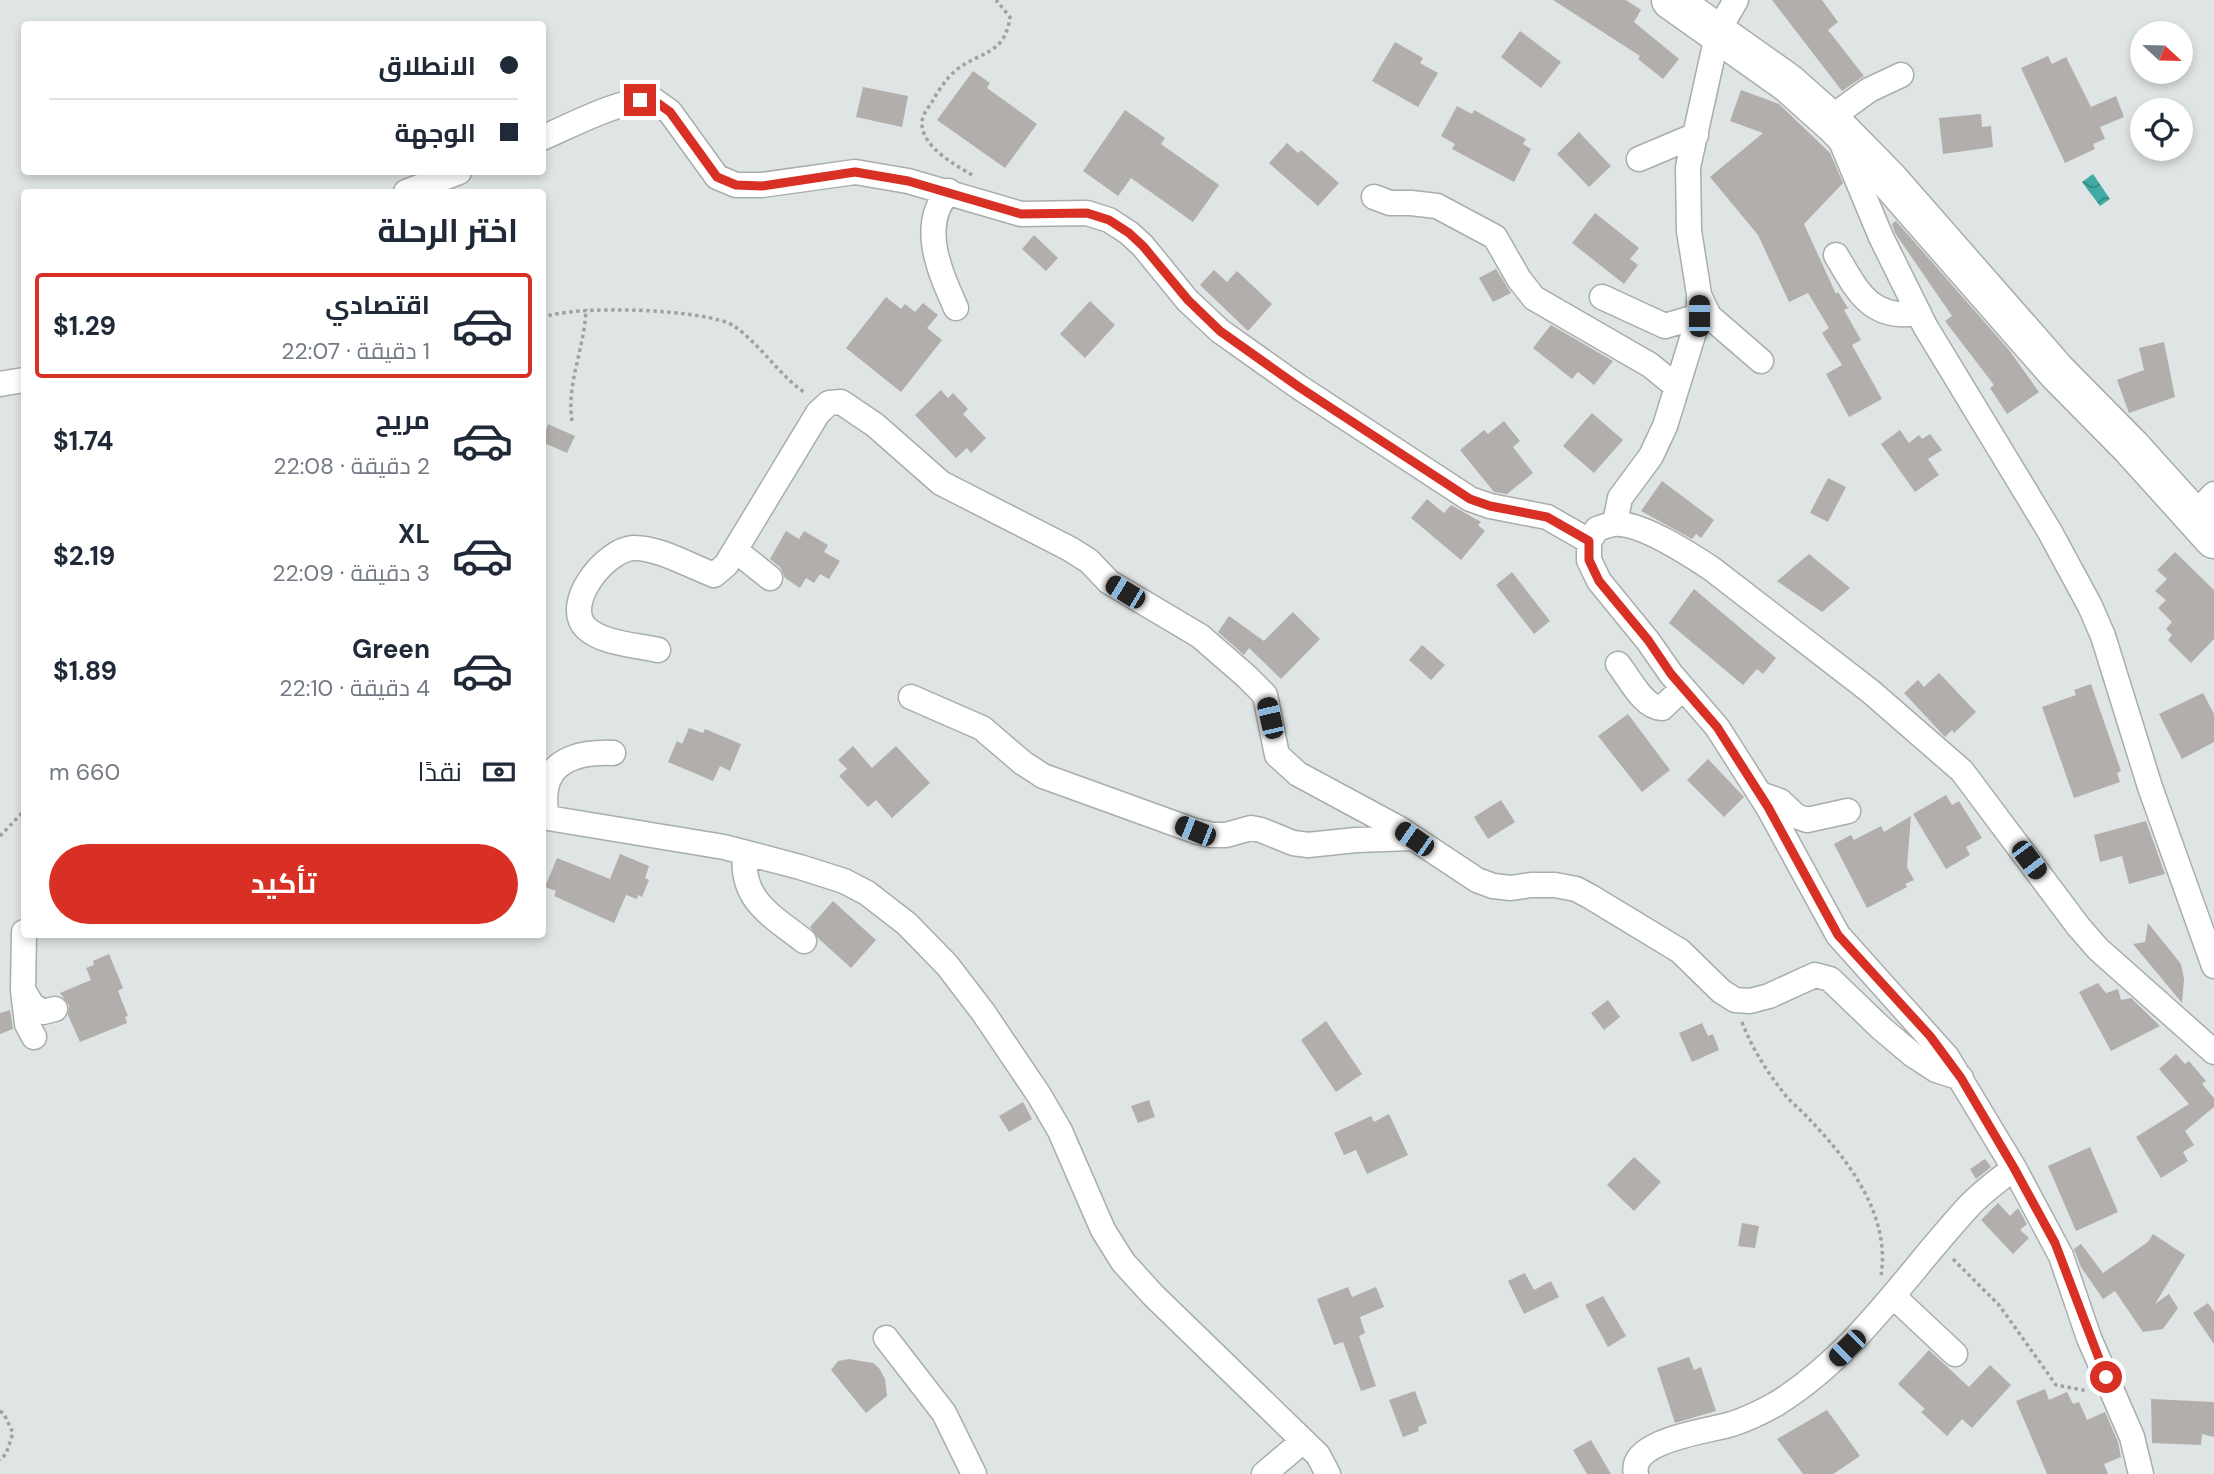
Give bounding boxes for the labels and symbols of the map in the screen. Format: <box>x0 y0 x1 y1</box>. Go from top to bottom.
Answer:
north arrow <box>2130 21 2193 84</box>
route end <box>624 84 656 116</box>
car <box>1689 295 1710 337</box>
car <box>1102 572 1149 612</box>
car <box>1256 695 1285 741</box>
car <box>1172 813 1219 849</box>
car <box>1391 818 1438 860</box>
car <box>2008 837 2051 883</box>
car <box>1825 1326 1870 1370</box>
route start <box>2090 1361 2122 1393</box>

